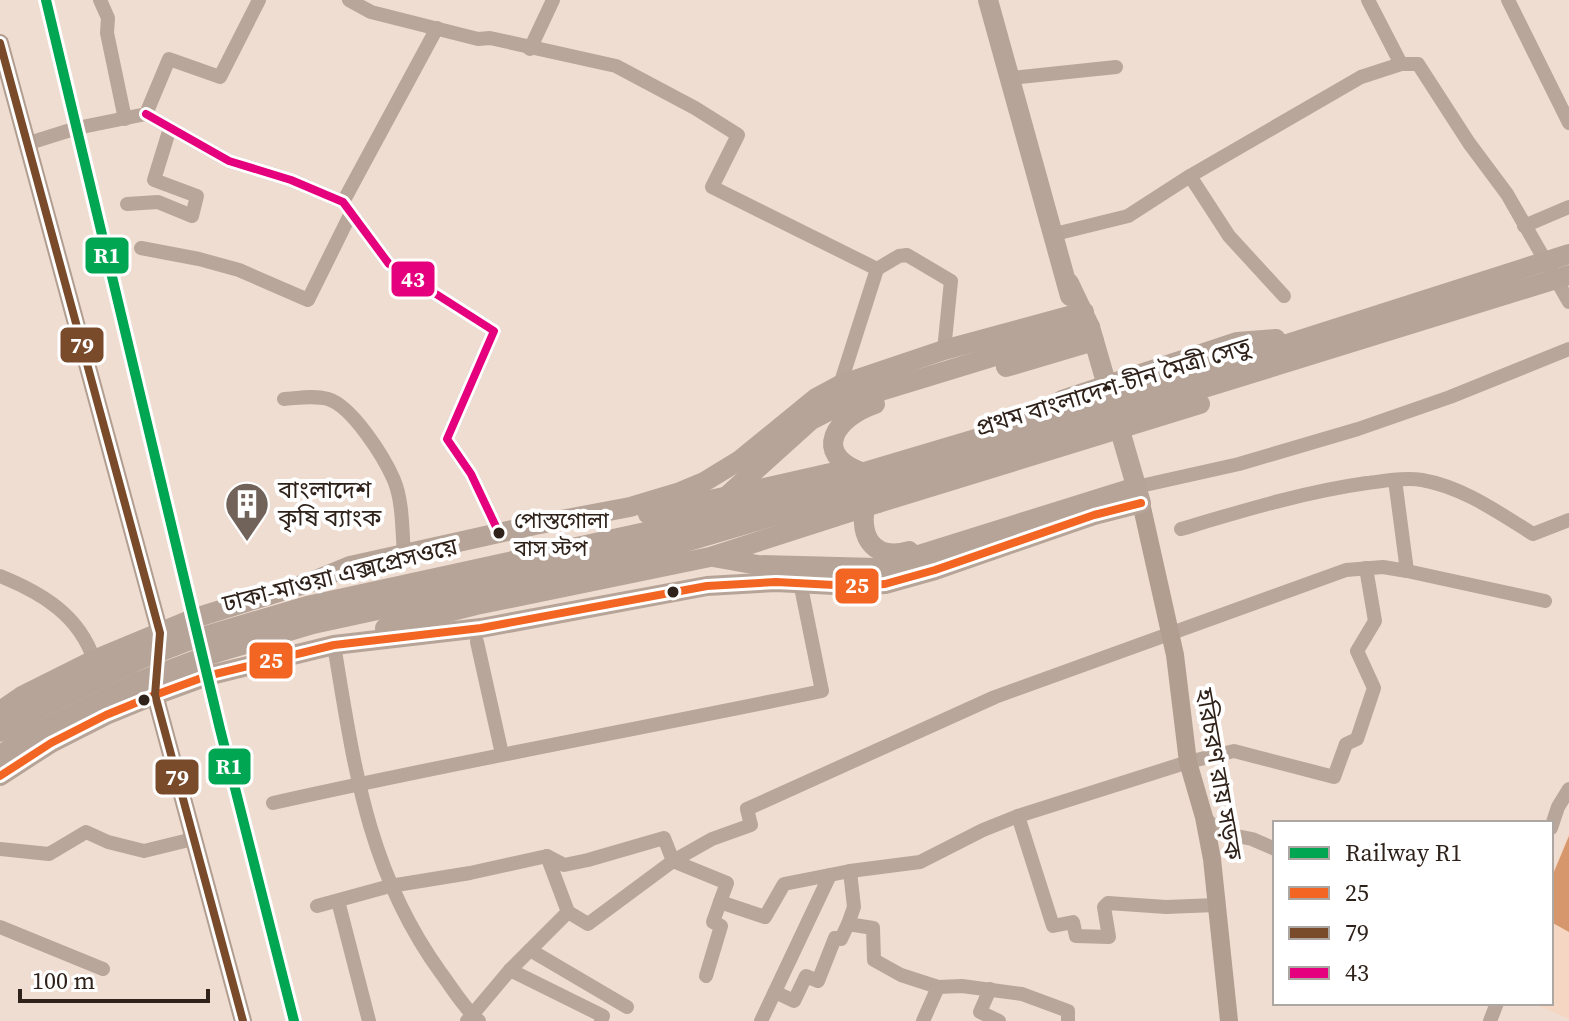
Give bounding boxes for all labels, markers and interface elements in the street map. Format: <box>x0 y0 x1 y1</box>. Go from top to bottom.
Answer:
line badge: R1 <box>84 236 130 275</box>
text: R1 <box>94 240 120 270</box>
line badge: 43 <box>390 260 436 298</box>
text: 43 <box>401 264 425 294</box>
line badge: 79 <box>59 326 105 364</box>
street label: প্রথম বাংলাদেশ-চীন মৈত্রী সেতু <box>971 329 1255 444</box>
text: 79 <box>70 330 94 360</box>
place label: বাংলাদেশ কৃষি ব্যাংক <box>277 473 382 534</box>
building icon: বাংলাদেশ কৃষি ব্যাংক <box>223 480 271 543</box>
place label: পোস্তগোলা বাস স্টপ <box>513 505 610 563</box>
marker: পোস্তগোলা বাস স্টপ <box>491 525 507 541</box>
street label: ঢাকা-মাওয়া এক্সপ্রেসওয়ে <box>218 529 462 620</box>
line badge: 25 <box>834 567 880 605</box>
text: 25 <box>845 570 869 600</box>
unlabelled marker <box>665 584 681 600</box>
line badge: 25 <box>248 641 294 680</box>
text: 25 <box>259 645 283 675</box>
street label: হরিচরণ রায় সড়ক <box>1188 684 1251 863</box>
unlabelled marker <box>136 692 152 708</box>
line badge: R1 <box>207 747 252 786</box>
text: R1 <box>216 751 242 781</box>
line badge: 79 <box>154 758 200 796</box>
text: 79 <box>165 762 189 792</box>
legend <box>1273 821 1553 1005</box>
text: Railway R1 <box>1345 836 1462 869</box>
text: 25 <box>1345 876 1369 909</box>
text: 79 <box>1345 916 1369 949</box>
scale bar <box>20 953 208 1003</box>
text: 43 <box>1345 956 1369 989</box>
text: 100 m <box>32 964 95 997</box>

